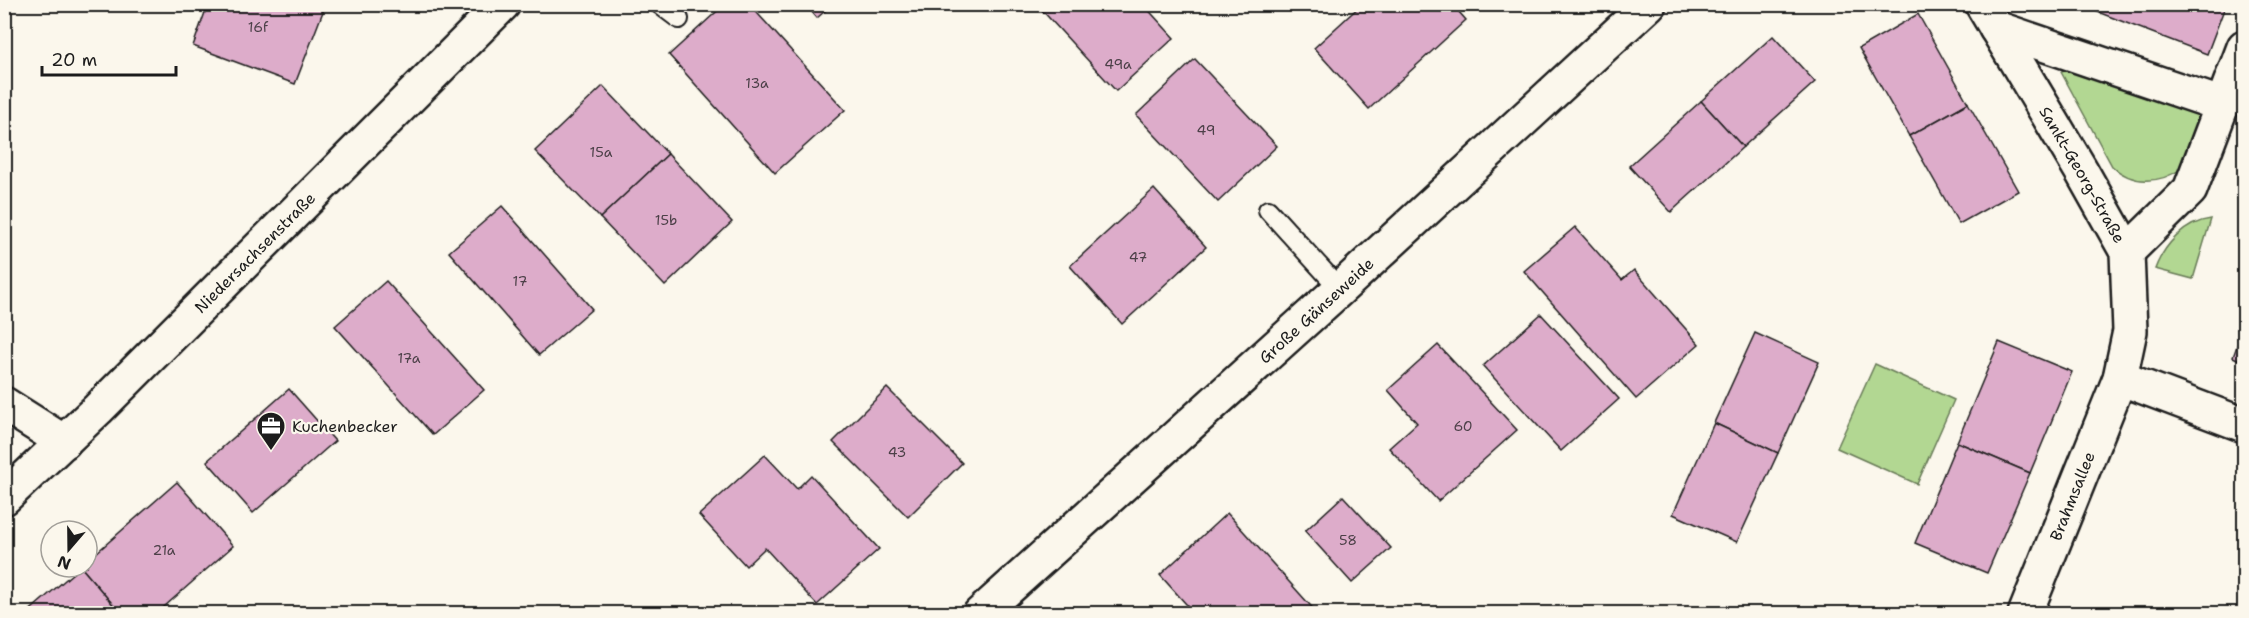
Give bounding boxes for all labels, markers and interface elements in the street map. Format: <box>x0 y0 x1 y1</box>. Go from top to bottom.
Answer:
house number: 16f <box>248 18 269 36</box>
scale bar <box>42 39 176 77</box>
text: 20 m <box>51 48 97 72</box>
house number: 49a <box>1104 55 1132 73</box>
house number: 13a <box>745 74 769 92</box>
street label: Sankt-Georg-Straße <box>2034 103 2130 247</box>
house number: 49 <box>1197 121 1216 139</box>
house number: 15a <box>590 143 613 161</box>
street label: Niedersachsenstraße <box>190 188 320 318</box>
house number: 15b <box>655 211 677 229</box>
house number: 47 <box>1129 248 1147 266</box>
street label: Große Gänseweide <box>1255 253 1378 368</box>
house number: 17 <box>513 272 527 290</box>
house number: 17a <box>398 349 421 367</box>
office icon: Kuchenbecker <box>255 410 287 452</box>
place label: Kuchenbecker <box>292 416 398 437</box>
house number: 60 <box>1453 417 1473 435</box>
house number: 43 <box>888 443 906 461</box>
street label: Brahmsallee <box>2045 449 2100 544</box>
north arrow <box>39 519 99 579</box>
house number: 58 <box>1339 531 1357 549</box>
house number: 21a <box>152 541 176 559</box>
text: N <box>54 551 74 575</box>

